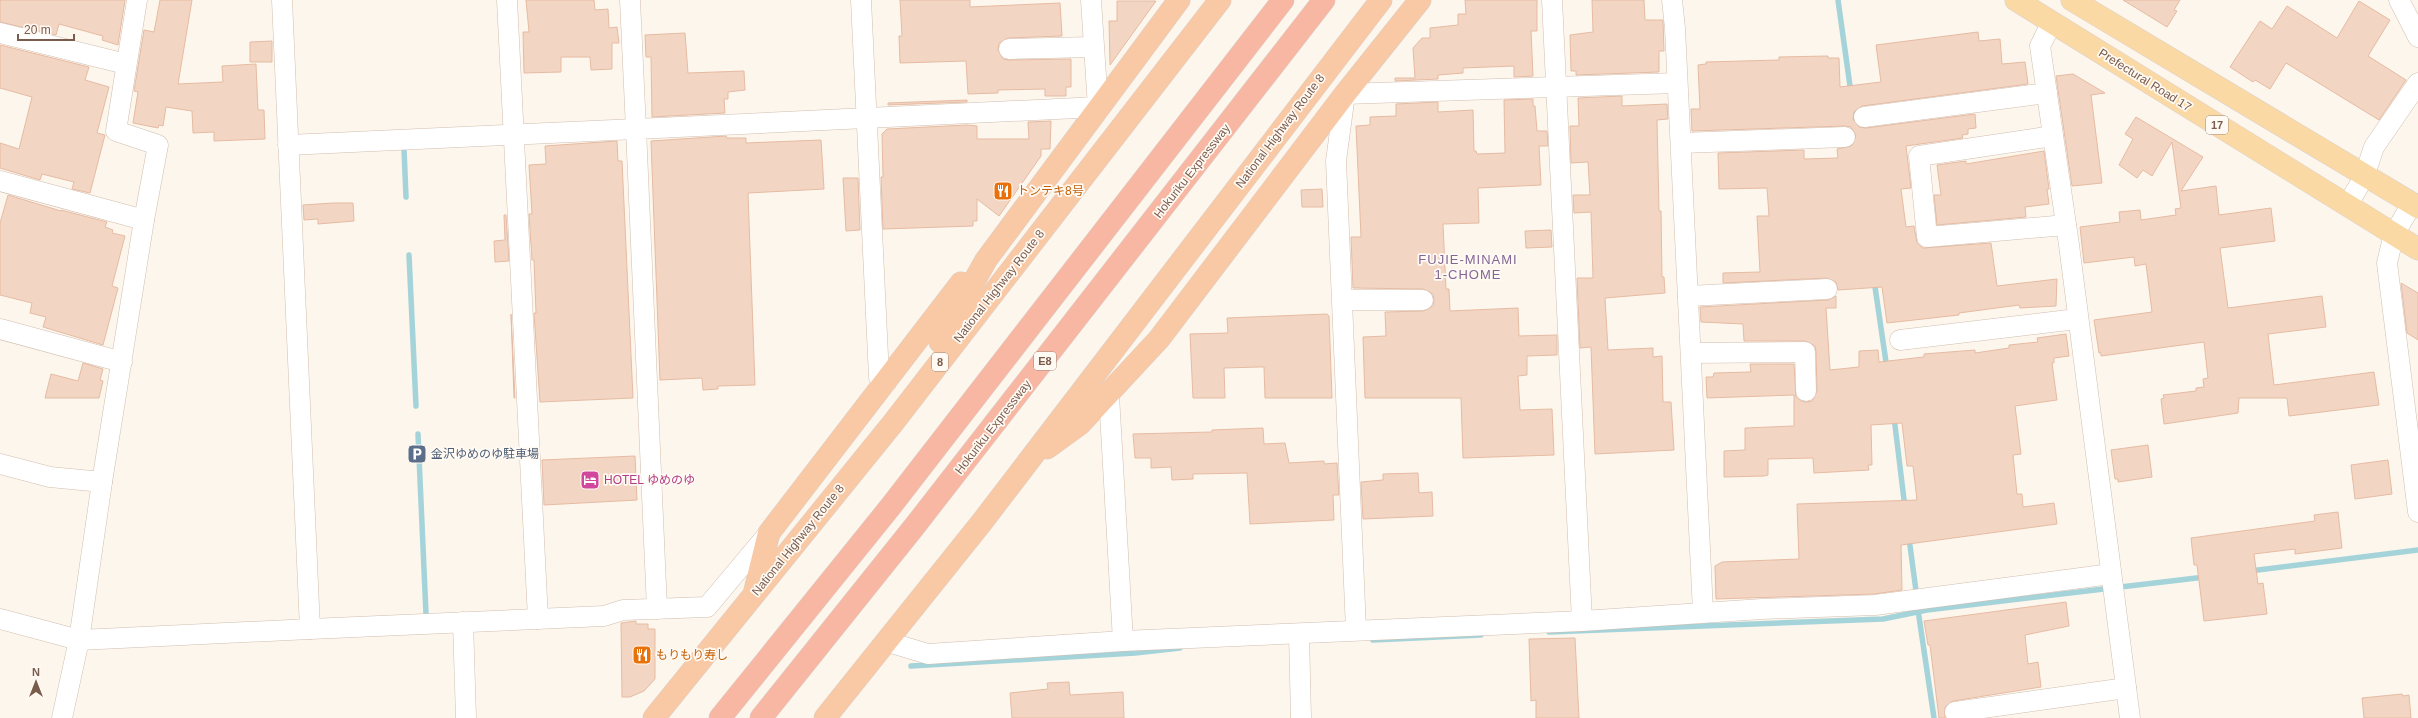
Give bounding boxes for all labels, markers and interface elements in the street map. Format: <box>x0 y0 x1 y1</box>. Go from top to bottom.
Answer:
scale bar <box>18 16 74 42</box>
text: 20 m <box>24 23 51 37</box>
street label: Prefectural Road 17 <box>2096 46 2194 114</box>
street label: National Highway Route 8 <box>1233 71 1328 191</box>
road number: 17 <box>2206 116 2228 134</box>
street label: Hokuriku Expressway <box>1151 121 1233 221</box>
restaurant icon: トンテキ8号 <box>992 180 1014 202</box>
place label: トンテキ8号 <box>1017 184 1084 198</box>
street label: National Highway Route 8 <box>951 227 1047 345</box>
district label: FUJIE-MINAMI 1-CHOME <box>1418 252 1518 282</box>
road number: E8 <box>1034 352 1056 370</box>
road number: 8 <box>932 353 948 371</box>
street label: Hokuriku Expressway <box>952 377 1034 477</box>
parking icon: 金沢ゆめのゆ駐車場 <box>406 443 428 465</box>
place label: 金沢ゆめのゆ駐車場 <box>431 447 539 461</box>
hotel icon: HOTEL ゆめのゆ <box>579 469 601 491</box>
place label: HOTEL ゆめのゆ <box>604 473 695 487</box>
street label: National Highway Route 8 <box>749 481 847 598</box>
restaurant icon: もりもり寿し <box>631 644 653 666</box>
place label: もりもり寿し <box>656 648 728 662</box>
north arrow <box>16 662 56 702</box>
text: N <box>32 666 40 678</box>

